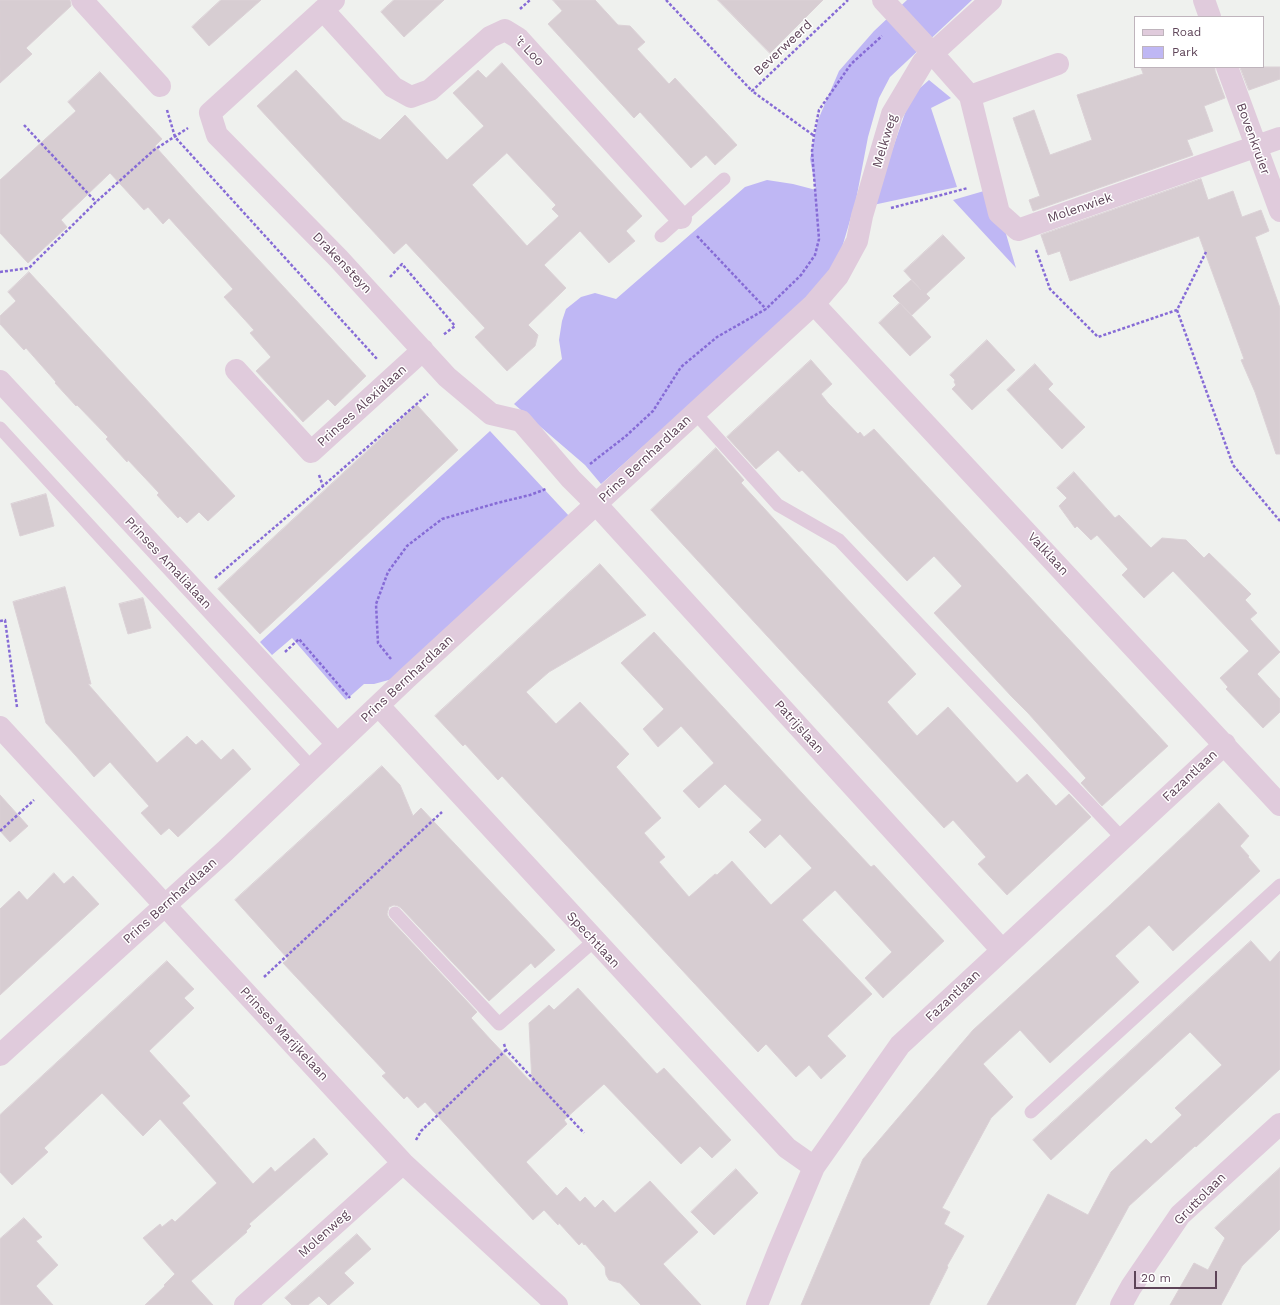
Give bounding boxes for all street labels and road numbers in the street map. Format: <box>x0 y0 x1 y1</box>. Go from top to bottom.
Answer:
street label: Beverweerd <box>751 17 815 79</box>
street label: 't Loo <box>511 33 547 69</box>
street label: Bovenkruier <box>1233 101 1273 177</box>
street label: Melkweg <box>870 112 900 170</box>
street label: Molenwiek <box>1046 190 1114 226</box>
street label: Drakensteyn <box>309 229 375 297</box>
street label: Prinses Alexialaan <box>314 362 410 450</box>
street label: Prins Bernhardlaan <box>596 412 694 506</box>
street label: Prinses Amalialaan <box>121 514 215 612</box>
street label: Valklaan <box>1024 529 1072 579</box>
street label: Prins Bernhardlaan <box>358 632 456 726</box>
street label: Patrijslaan <box>771 697 827 757</box>
street label: Fazantlaan <box>1159 747 1221 805</box>
street label: Prins Bernhardlaan <box>120 855 220 947</box>
street label: Spechtlaan <box>563 909 623 971</box>
street label: Fazantlaan <box>922 967 984 1025</box>
street label: Prinses Marijkelaan <box>237 984 331 1084</box>
street label: Gruttolaan <box>1171 1170 1229 1228</box>
street label: Molenweg <box>295 1207 353 1261</box>

